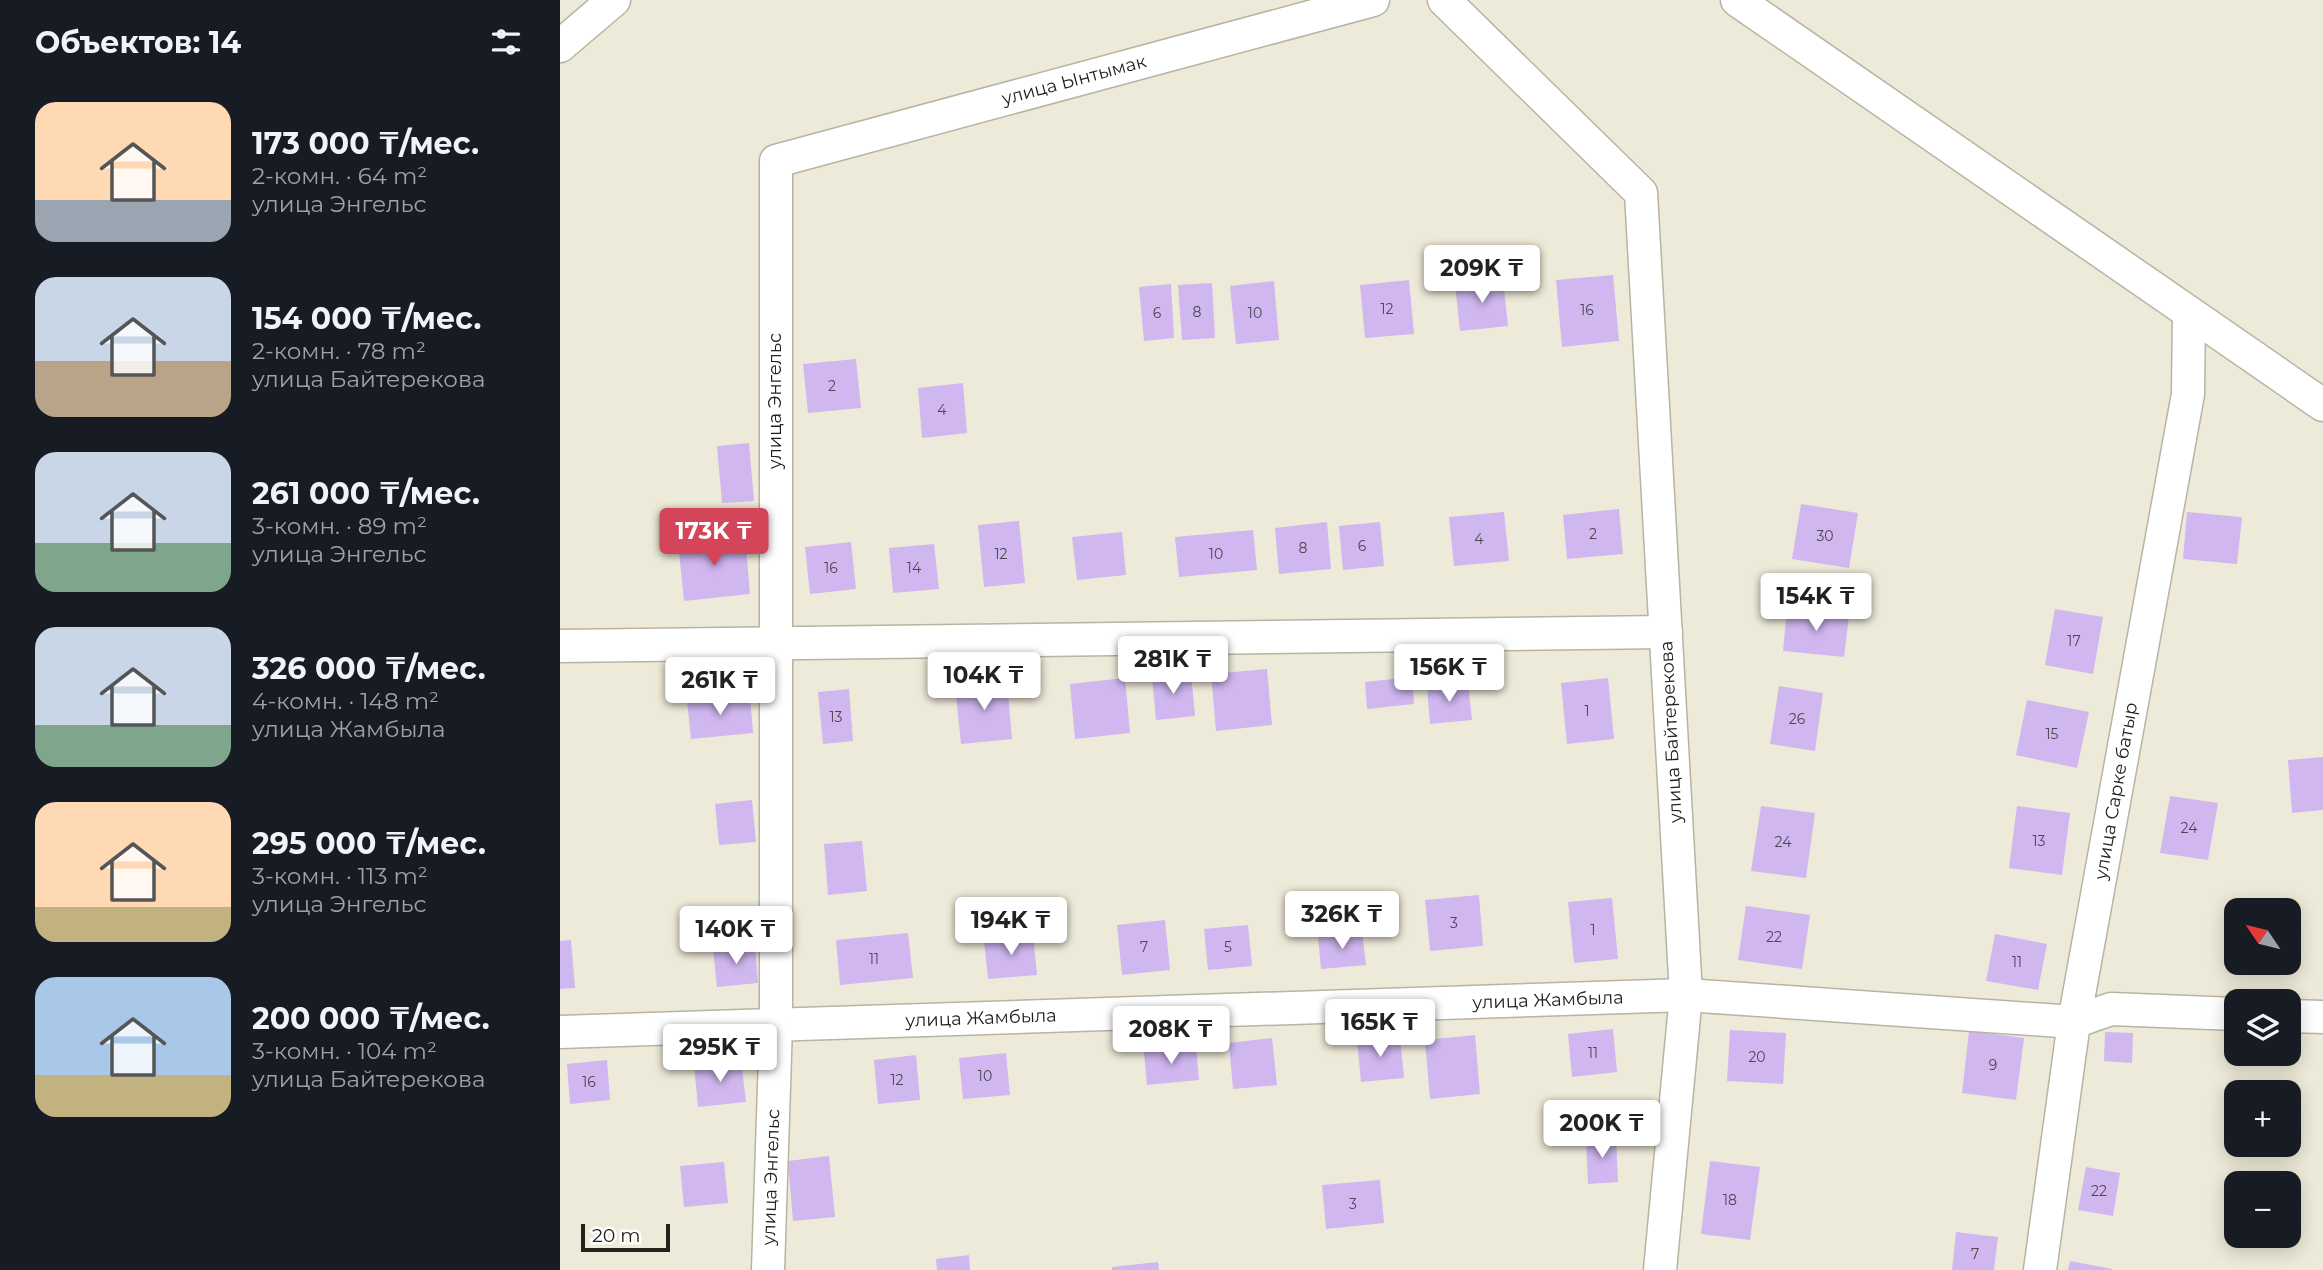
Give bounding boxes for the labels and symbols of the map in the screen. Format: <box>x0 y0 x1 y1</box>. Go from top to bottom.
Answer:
street label: улица Ынтымак <box>998 50 1149 110</box>
pin: 209K ₸ <box>1425 246 1539 305</box>
house number: 12 <box>1380 300 1394 318</box>
house number: 16 <box>1580 301 1594 319</box>
house number: 8 <box>1193 303 1202 321</box>
house number: 6 <box>1153 304 1162 322</box>
house number: 10 <box>1248 304 1262 322</box>
street label: улица Энгельс <box>764 333 786 470</box>
house number: 2 <box>828 377 836 395</box>
house number: 4 <box>937 401 947 419</box>
pin: 173K ₸ <box>657 508 771 568</box>
house number: 2 <box>1589 525 1597 543</box>
house number: 30 <box>1816 527 1834 545</box>
house number: 4 <box>1474 530 1484 548</box>
house number: 6 <box>1358 537 1367 555</box>
house number: 8 <box>1299 539 1308 557</box>
house number: 12 <box>994 545 1008 563</box>
house number: 10 <box>1209 545 1223 563</box>
house number: 16 <box>824 559 838 577</box>
house number: 14 <box>907 559 922 577</box>
pin: 154K ₸ <box>1759 574 1873 633</box>
house number: 17 <box>2067 632 2081 650</box>
pin: 281K ₸ <box>1116 636 1230 696</box>
street label: улица Байтерекова <box>1655 640 1687 825</box>
pin: 156K ₸ <box>1392 644 1506 704</box>
pin: 104K ₸ <box>927 652 1041 712</box>
pin: 261K ₸ <box>663 658 777 717</box>
street label: улица Сарке батыр <box>2089 701 2142 882</box>
house number: 1 <box>1584 702 1590 720</box>
house number: 13 <box>830 708 843 726</box>
house number: 26 <box>1789 710 1806 728</box>
house number: 15 <box>2046 725 2059 743</box>
house number: 24 <box>2181 819 2198 837</box>
house number: 13 <box>2033 832 2046 850</box>
house number: 24 <box>1775 833 1792 851</box>
pin: 326K ₸ <box>1285 892 1399 951</box>
pin: 194K ₸ <box>954 898 1068 957</box>
north arrow <box>2224 898 2301 975</box>
pin: 140K ₸ <box>679 906 793 966</box>
house number: 3 <box>1450 914 1458 932</box>
house number: 1 <box>1590 921 1596 939</box>
house number: 22 <box>1766 928 1782 946</box>
house number: 7 <box>1140 938 1148 956</box>
house number: 5 <box>1224 938 1232 956</box>
house number: 11 <box>869 950 879 968</box>
house number: 11 <box>2012 953 2022 971</box>
street label: улица Жамбыла <box>1471 986 1624 1014</box>
pin: 165K ₸ <box>1323 1000 1437 1059</box>
street label: улица Жамбыла <box>904 1004 1057 1032</box>
pin: 208K ₸ <box>1114 1006 1228 1066</box>
pin: 295K ₸ <box>663 1024 777 1084</box>
house number: 11 <box>1588 1044 1598 1062</box>
house number: 20 <box>1748 1048 1766 1066</box>
house number: 9 <box>1989 1056 1997 1074</box>
house number: 10 <box>978 1067 992 1085</box>
house number: 12 <box>890 1071 904 1089</box>
house number: 16 <box>582 1073 596 1091</box>
pin: 200K ₸ <box>1545 1100 1659 1160</box>
street label: улица Энгельс <box>758 1108 784 1247</box>
house number: 22 <box>2091 1182 2107 1200</box>
house number: 18 <box>1723 1191 1737 1209</box>
house number: 3 <box>1349 1195 1357 1213</box>
scale bar <box>581 1221 670 1253</box>
house number: 7 <box>1971 1245 1979 1263</box>

